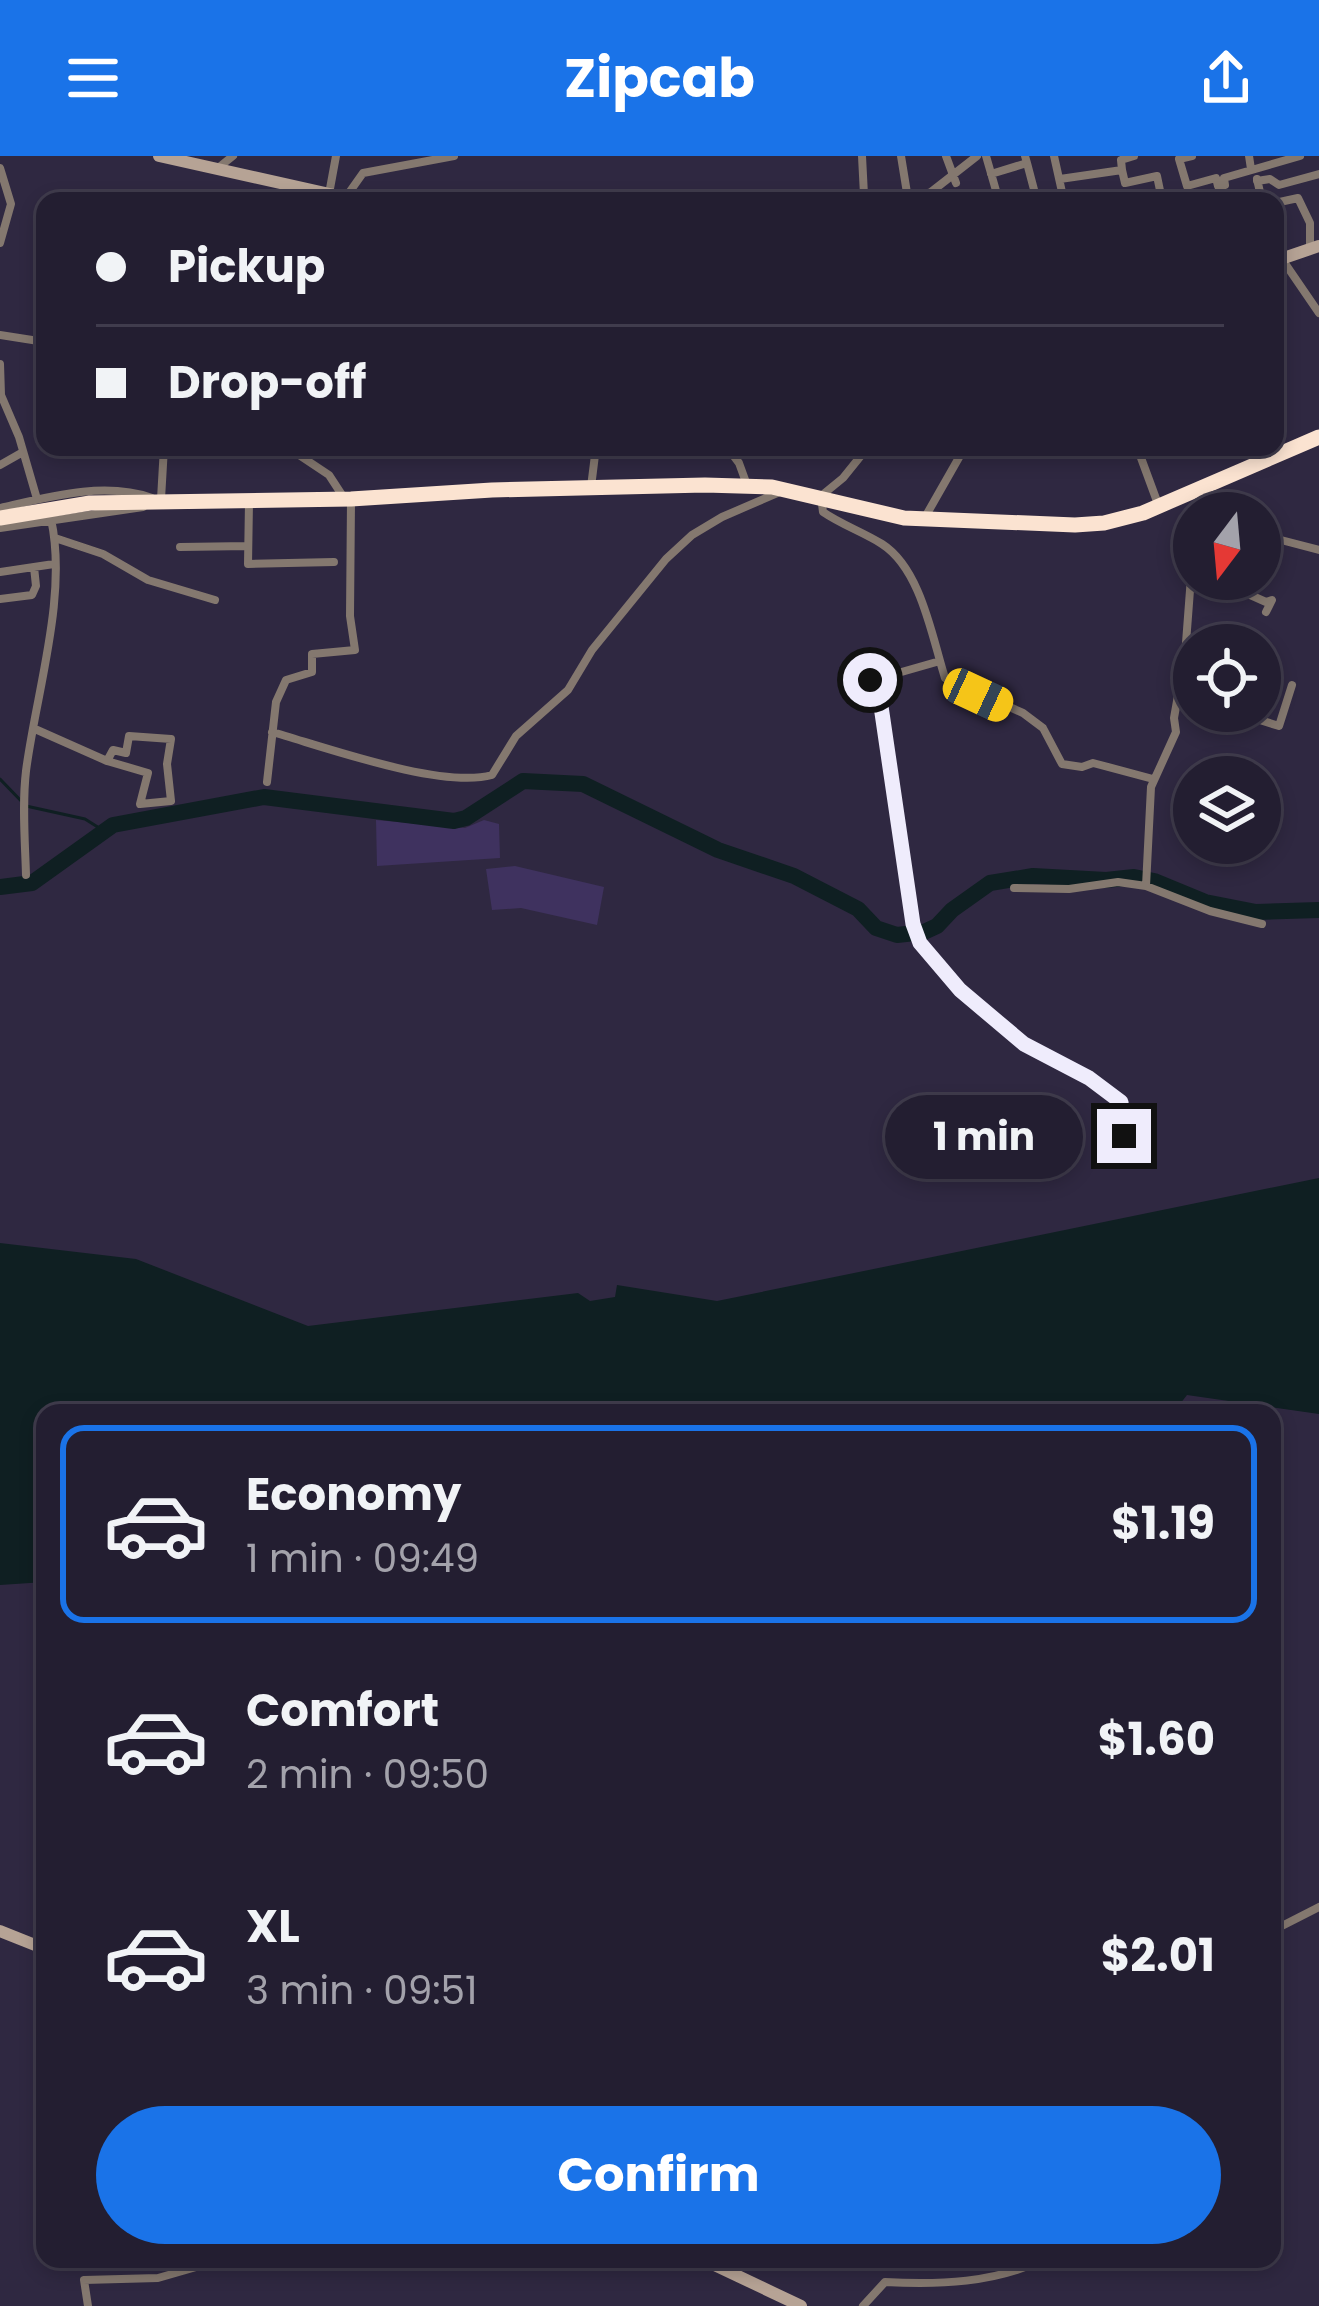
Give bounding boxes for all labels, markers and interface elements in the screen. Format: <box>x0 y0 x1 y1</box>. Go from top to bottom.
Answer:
text: Zipcab <box>564 40 755 116</box>
icon: menu <box>60 45 126 111</box>
icon: share <box>1193 45 1259 111</box>
text: Pickup <box>168 235 325 298</box>
text: Drop-off <box>168 351 366 414</box>
north arrow <box>1173 492 1281 600</box>
map controls <box>1173 492 1281 864</box>
button: locate <box>1173 624 1281 732</box>
route start <box>843 653 897 707</box>
car <box>938 663 1018 727</box>
button: layers <box>1173 756 1281 864</box>
callout: 1 min <box>884 1094 1082 1178</box>
text: 1 min <box>933 1109 1035 1164</box>
route end <box>1097 1109 1151 1163</box>
text: Economy <box>246 1463 461 1526</box>
icon: car <box>102 1470 210 1578</box>
text: $1.19 <box>1111 1492 1215 1555</box>
text: 1 min · 09:49 <box>246 1531 479 1586</box>
text: Comfort <box>246 1679 439 1742</box>
icon: car <box>102 1686 210 1794</box>
text: $1.60 <box>1098 1708 1215 1771</box>
text: 2 min · 09:50 <box>246 1747 489 1802</box>
text: XL <box>246 1895 300 1958</box>
icon: car <box>102 1902 210 2010</box>
text: $2.01 <box>1101 1924 1215 1987</box>
text: 3 min · 09:51 <box>246 1963 478 2018</box>
button: Confirm <box>96 2106 1221 2244</box>

